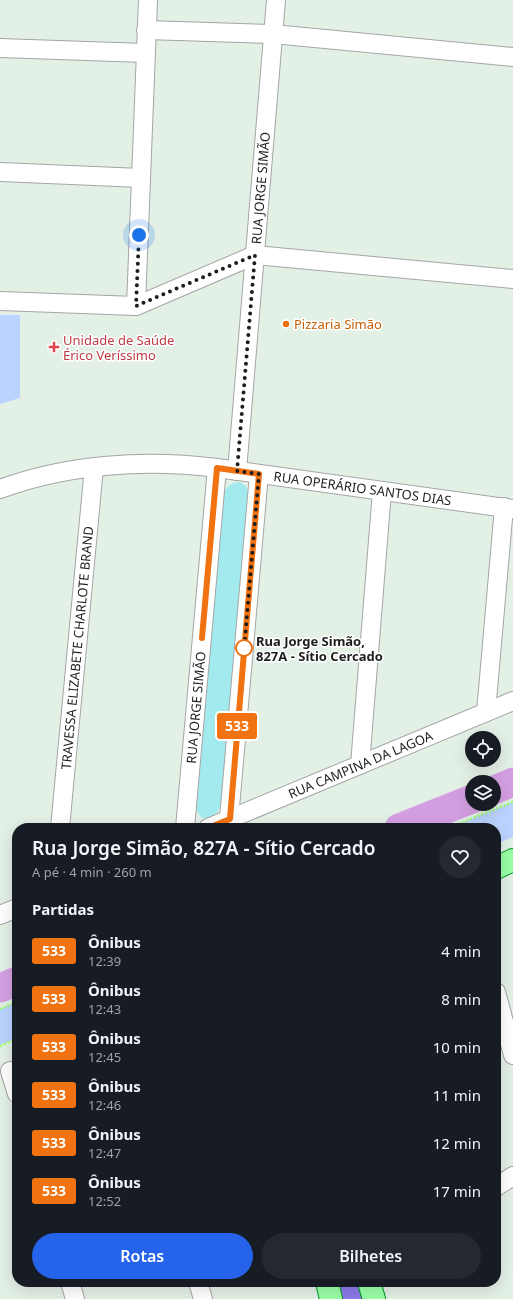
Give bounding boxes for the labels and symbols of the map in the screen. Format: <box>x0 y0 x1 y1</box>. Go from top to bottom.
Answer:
street label: RUA JORGE SIMÃO <box>247 131 274 245</box>
your location <box>129 225 149 245</box>
place label: Pizzaria Simão <box>294 315 382 333</box>
marker: Pizzaria Simão <box>281 319 291 329</box>
place label: Unidade de Saúde Érico Veríssimo <box>63 331 174 364</box>
marker: Unidade de Saúde Érico Veríssimo <box>48 341 60 353</box>
street label: RUA OPERÁRIO SANTOS DIAS <box>273 467 453 509</box>
street label: TRAVESSA ELIZABETE CHARLOTE BRAND <box>57 525 97 770</box>
place label: Rua Jorge Simão, 827A - Sítio Cercado <box>256 632 383 665</box>
marker: Rua Jorge Simão, 827A - Sítio Cercado <box>235 639 253 657</box>
street label: RUA JORGE SIMÃO <box>182 651 210 764</box>
line badge: 533 <box>214 713 260 739</box>
street label: RUA CAMPINA DA LAGOA <box>285 726 436 803</box>

